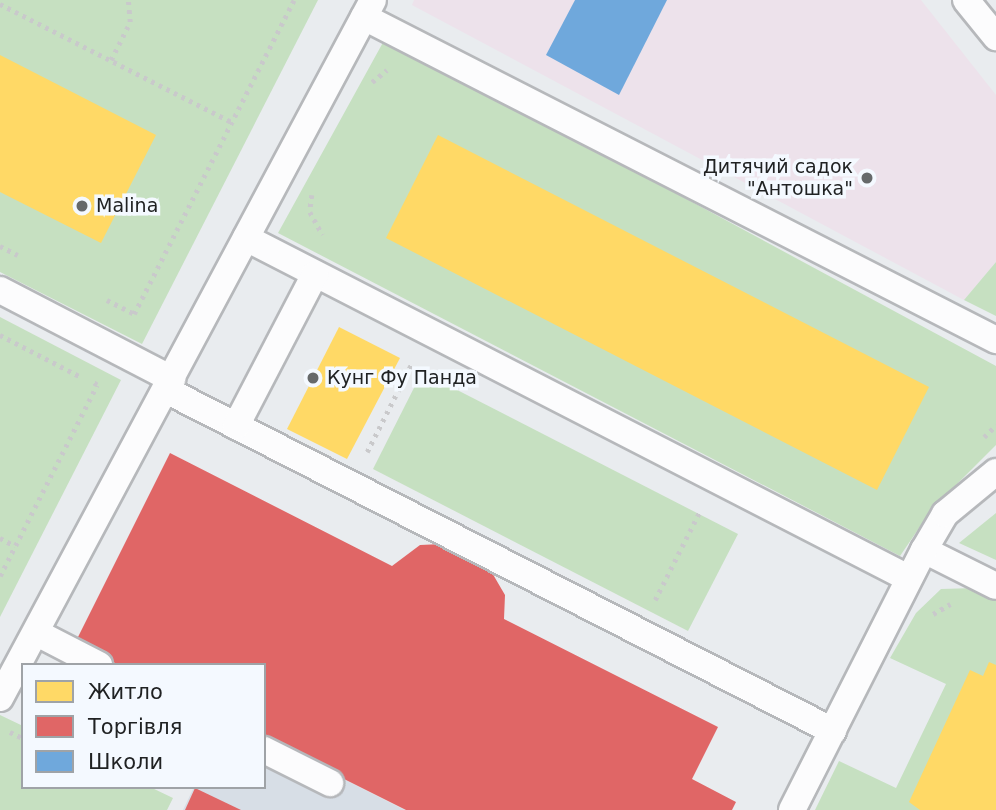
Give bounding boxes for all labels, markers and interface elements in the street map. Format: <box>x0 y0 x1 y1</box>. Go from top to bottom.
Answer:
place label: Дитячий садок "Антошка" <box>703 156 853 200</box>
marker: Дитячий садок "Антошка" <box>859 170 875 186</box>
place label: Malina <box>96 195 158 217</box>
marker: Malina <box>74 198 90 214</box>
place label: Кунг Фу Панда <box>327 367 477 389</box>
marker: Кунг Фу Панда <box>305 370 321 386</box>
legend <box>21 663 266 789</box>
text: Житло <box>88 680 163 704</box>
text: Торгівля <box>88 715 182 739</box>
text: Школи <box>88 750 163 774</box>

